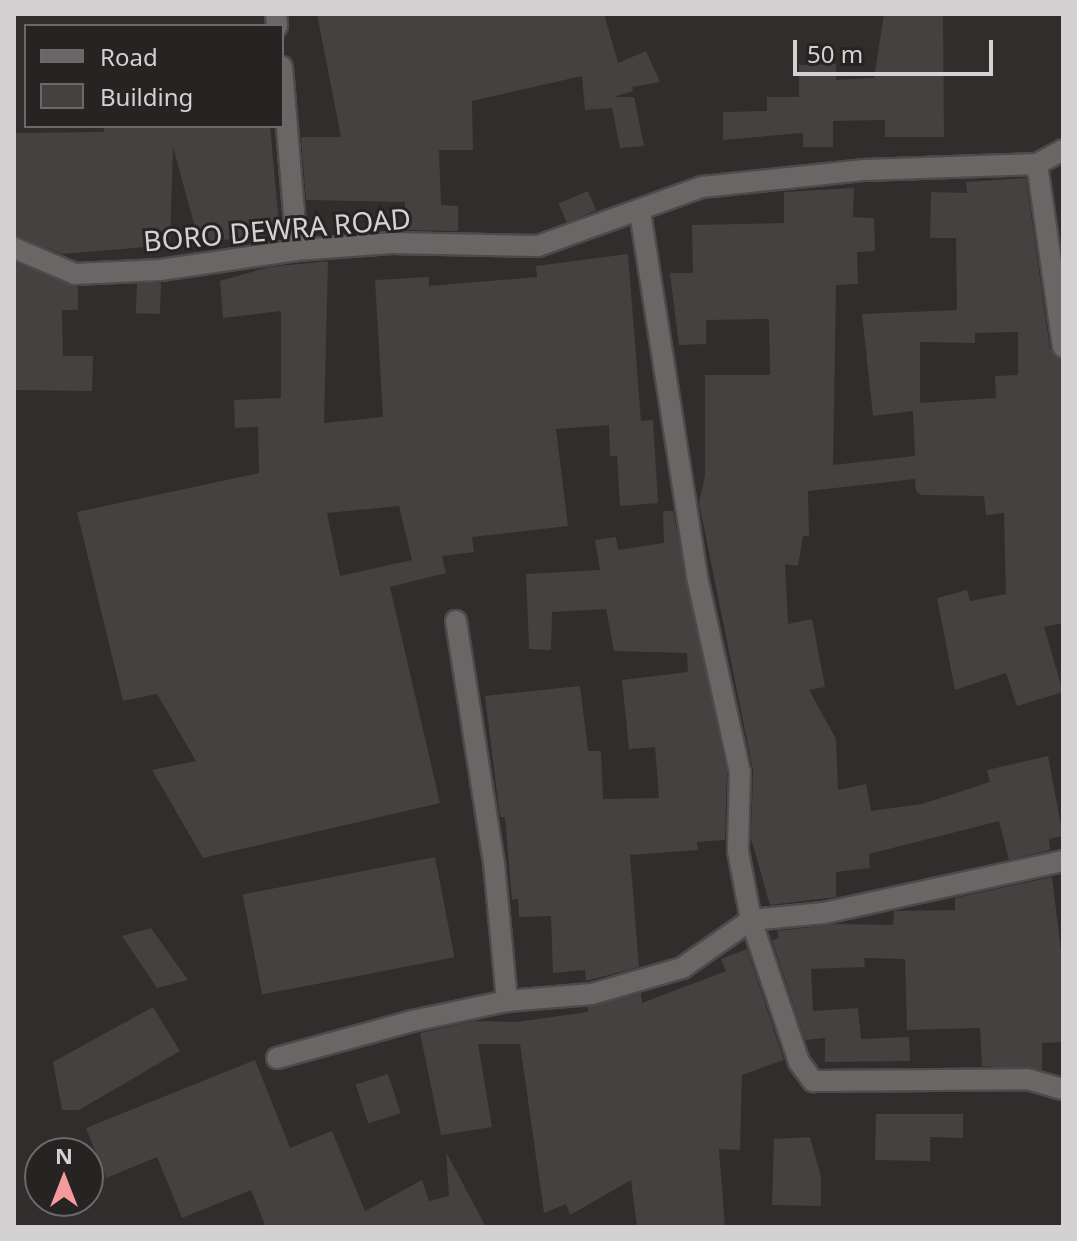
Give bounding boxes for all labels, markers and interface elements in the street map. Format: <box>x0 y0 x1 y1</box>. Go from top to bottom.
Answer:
legend <box>24 24 284 128</box>
scale bar <box>797 24 997 74</box>
text: 50 m <box>807 37 863 70</box>
text: Road <box>100 40 158 73</box>
text: Building <box>100 80 193 113</box>
street label: BORO DEWRA ROAD <box>142 201 412 257</box>
north arrow <box>24 1137 104 1217</box>
text: N <box>55 1140 73 1170</box>

